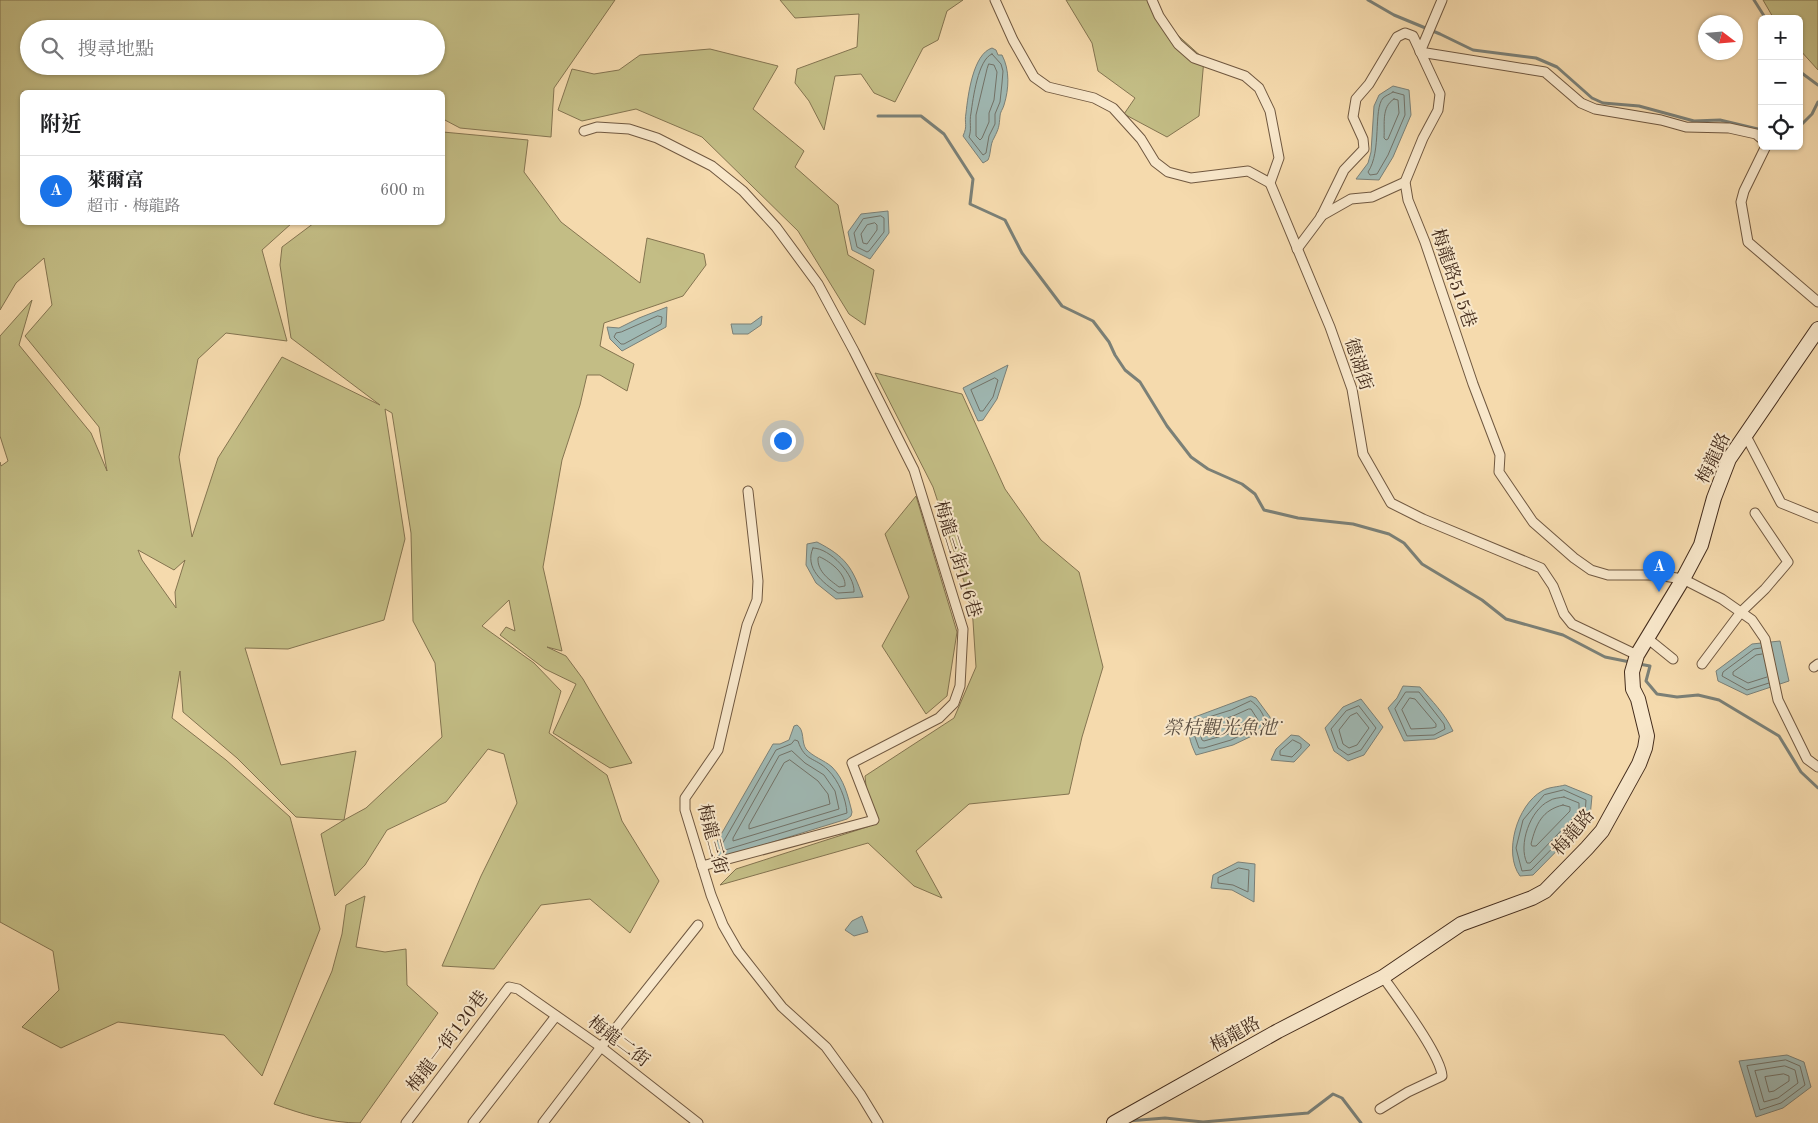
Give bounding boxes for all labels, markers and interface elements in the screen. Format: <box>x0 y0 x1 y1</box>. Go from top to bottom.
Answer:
north arrow <box>1698 15 1743 60</box>
map controls <box>1758 15 1803 150</box>
button: + <box>1758 15 1803 60</box>
search box <box>20 20 445 75</box>
icon: search <box>38 34 66 62</box>
text: 搜尋地點 <box>78 41 154 60</box>
button: − <box>1758 60 1803 105</box>
button: locate <box>1758 105 1803 150</box>
text: 附近 <box>40 115 82 136</box>
text: 萊爾富 <box>87 172 144 191</box>
text: A <box>50 183 62 199</box>
text: 600 m <box>380 183 425 199</box>
text: 超市 · 梅龍路 <box>87 199 180 215</box>
street label: 梅龍路515巷 <box>1428 226 1480 330</box>
street label: 德湖街 <box>1341 335 1377 393</box>
your location <box>770 428 796 454</box>
street label: 梅龍路 <box>1692 429 1734 487</box>
street label: 梅龍三街116巷 <box>931 498 985 620</box>
pin: A <box>1643 551 1675 592</box>
water label: 榮桔觀光魚池˙ <box>1163 717 1283 739</box>
street label: 梅龍三街 <box>694 802 732 876</box>
street label: 梅龍路 <box>1548 805 1598 859</box>
street label: 梅龍一街120巷 <box>403 987 491 1095</box>
street label: 梅龍二街 <box>584 1011 654 1071</box>
street label: 梅龍路 <box>1207 1012 1263 1056</box>

